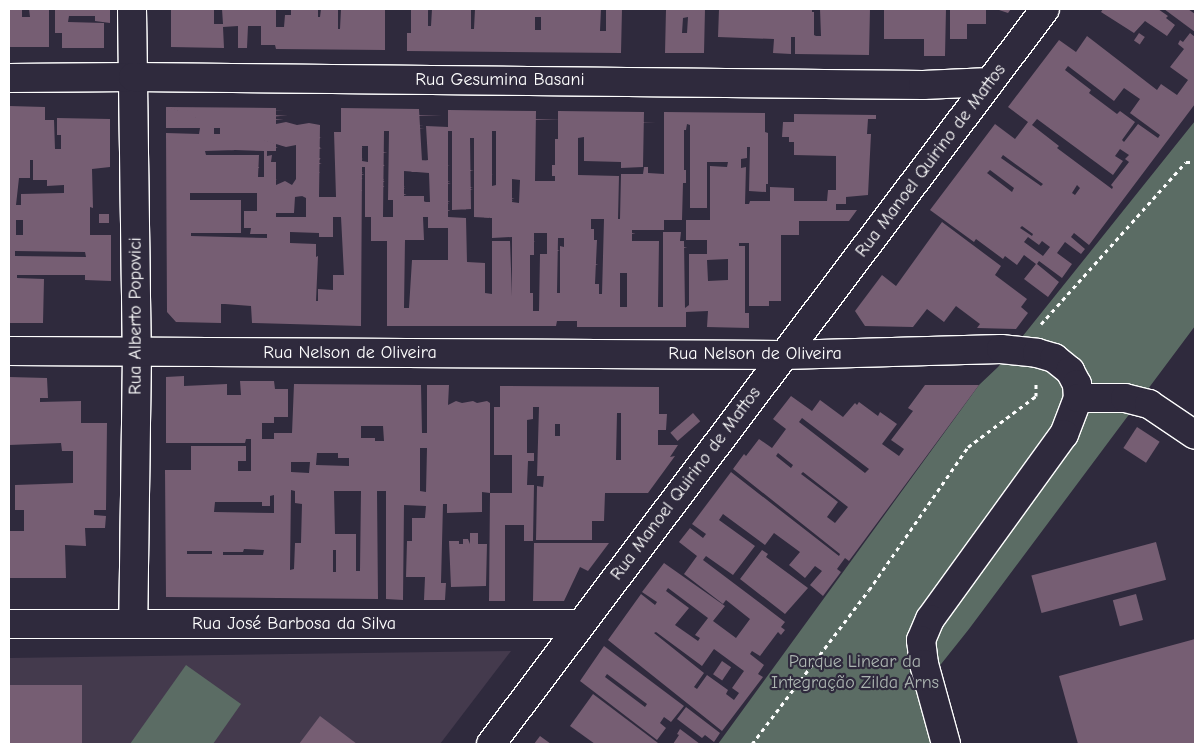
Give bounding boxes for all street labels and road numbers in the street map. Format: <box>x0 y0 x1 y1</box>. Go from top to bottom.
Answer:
street label: Rua Manoel Quirino de Mattos <box>851 60 1011 262</box>
street label: Rua Gesumina Basani <box>415 69 585 91</box>
street label: Rua Alberto Popovici <box>125 237 147 395</box>
street label: Rua Nelson de Oliveira <box>263 342 437 364</box>
street label: Rua Nelson de Oliveira <box>668 343 842 365</box>
street label: Rua Manoel Quirino de Mattos <box>606 383 766 585</box>
street label: Rua José Barbosa da Silva <box>192 613 396 635</box>

